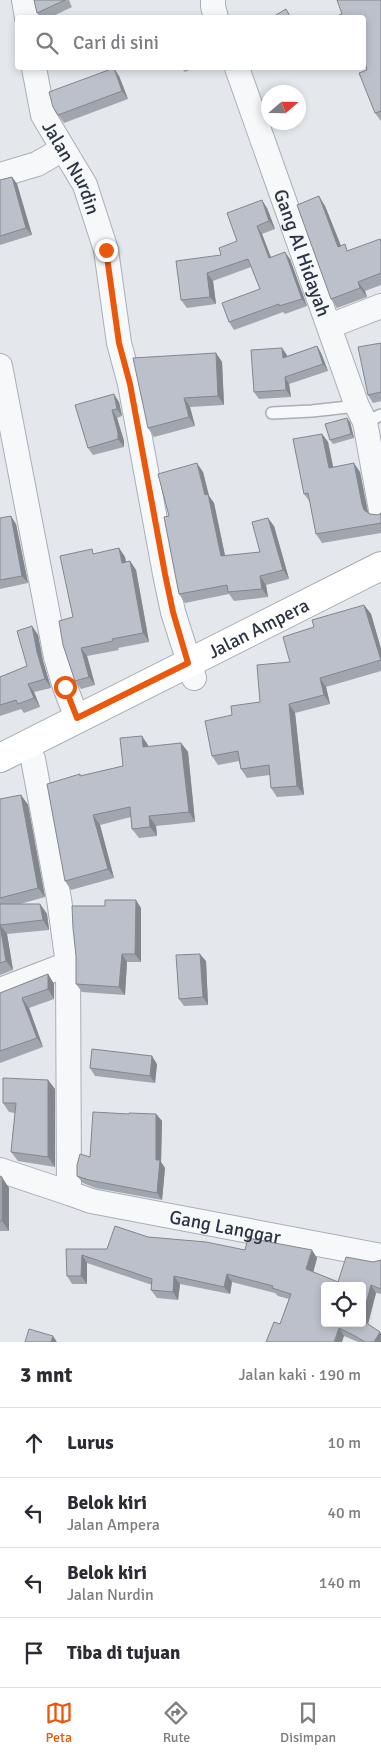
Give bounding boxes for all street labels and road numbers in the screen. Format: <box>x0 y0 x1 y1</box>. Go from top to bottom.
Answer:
street label: Jalan Nurdin <box>36 117 105 218</box>
street label: Gang Al Hidayah <box>268 186 335 320</box>
street label: Jalan Ampera <box>204 593 313 664</box>
street label: Gang Langgar <box>167 1205 283 1250</box>

